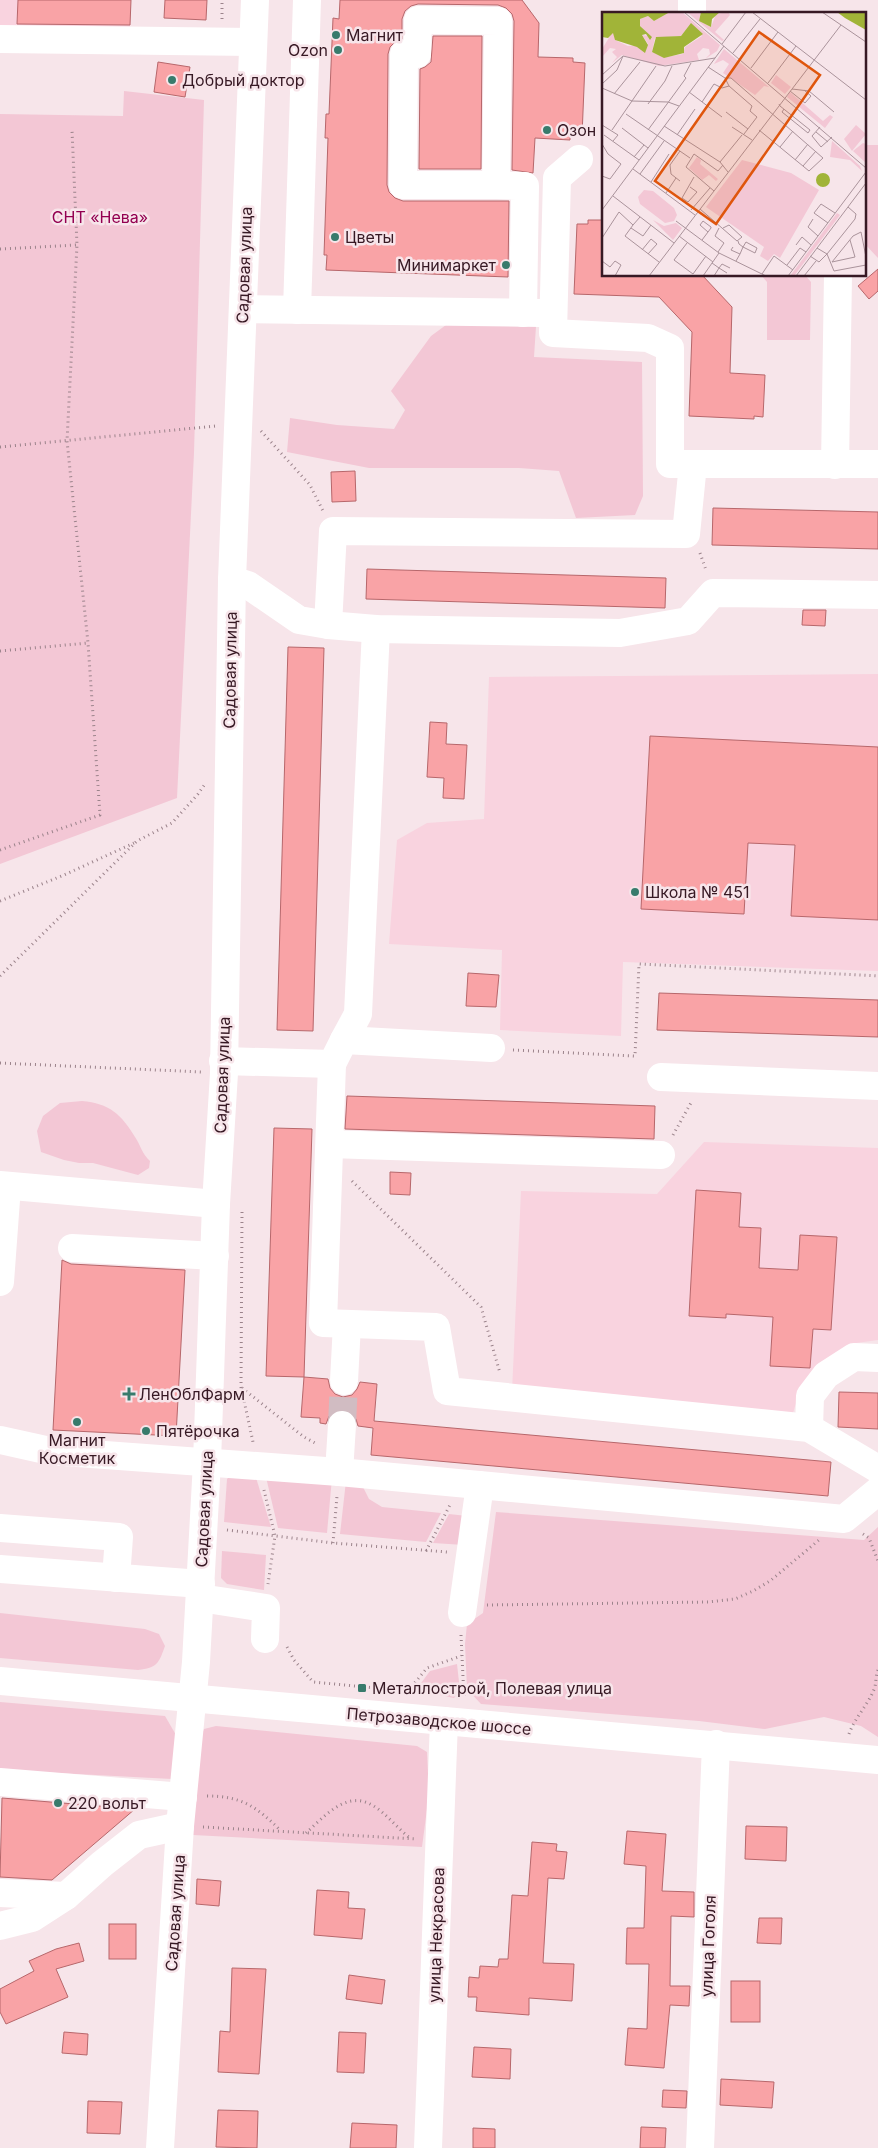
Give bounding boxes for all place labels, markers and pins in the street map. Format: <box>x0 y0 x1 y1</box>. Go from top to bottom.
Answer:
place label: Магнит <box>346 25 404 45</box>
marker: Магнит <box>330 29 342 41</box>
place label: Ozon <box>288 40 328 60</box>
marker: Ozon <box>332 44 344 56</box>
place label: Добрый доктор <box>182 70 305 90</box>
marker: Добрый доктор <box>166 74 178 86</box>
place label: Озон <box>557 120 596 140</box>
marker: Озон <box>541 124 553 136</box>
place label: Цветы <box>345 227 394 247</box>
marker: Цветы <box>329 231 341 243</box>
place label: Минимаркет <box>397 255 497 275</box>
marker: Минимаркет <box>500 259 512 271</box>
place label: Школа № 451 <box>645 882 749 902</box>
marker: Школа № 451 <box>629 886 641 898</box>
place label: ЛенОблФарм <box>139 1384 245 1404</box>
marker: ЛенОблФарм <box>123 1388 135 1400</box>
marker: Магнит Косметик <box>71 1416 83 1428</box>
place label: Пятёрочка <box>156 1421 240 1441</box>
marker: Пятёрочка <box>140 1425 152 1437</box>
place label: Магнит Косметик <box>39 1430 115 1468</box>
place label: Металлострой, Полевая улица <box>372 1678 612 1698</box>
marker: Металлострой, Полевая улица <box>356 1682 368 1694</box>
place label: 220 вольт <box>68 1793 147 1813</box>
marker: 220 вольт <box>52 1797 64 1809</box>

